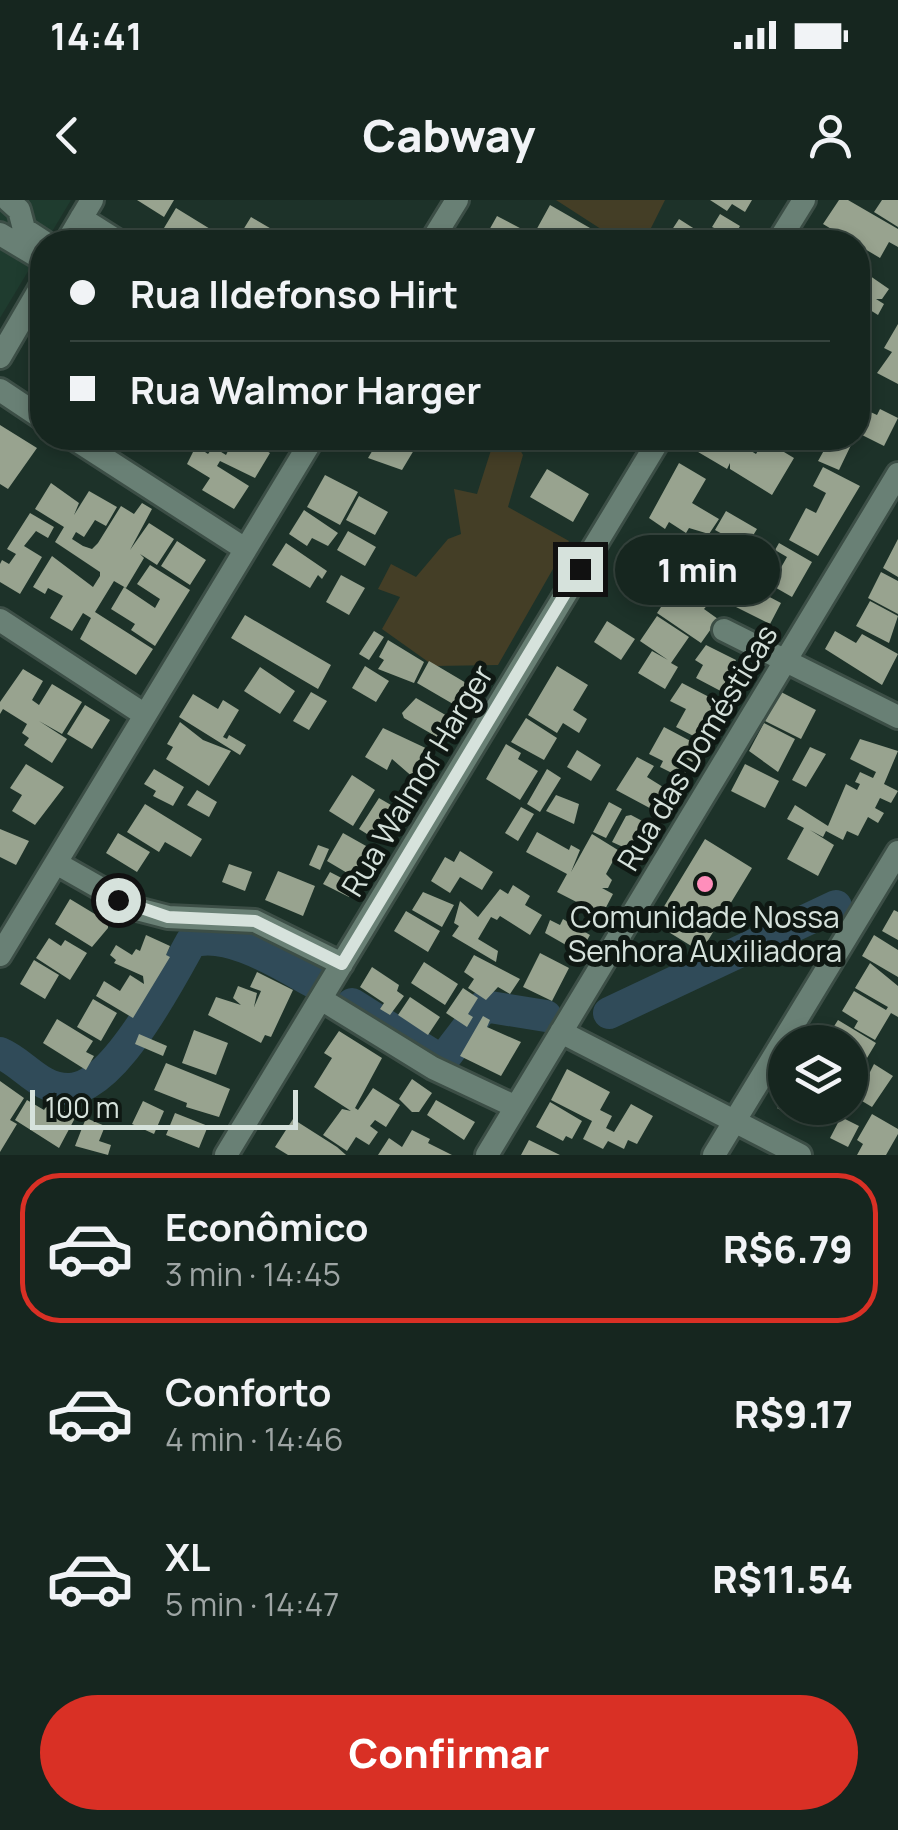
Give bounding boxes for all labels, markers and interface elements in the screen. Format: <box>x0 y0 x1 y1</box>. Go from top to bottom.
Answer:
text: 14:41 <box>50 9 143 61</box>
text: Cabway <box>363 104 535 166</box>
icon: back <box>40 108 95 163</box>
icon: person <box>803 108 858 163</box>
text: Rua Ildefonso Hirt <box>130 267 458 319</box>
text: Rua Walmor Harger <box>130 363 482 415</box>
callout: 1 min <box>615 534 780 604</box>
route end <box>558 547 603 592</box>
text: 1 min <box>657 548 738 592</box>
street label: Rua das Domésticas <box>607 617 786 878</box>
street label: Rua Walmor Harger <box>331 657 502 904</box>
marker: Comunidade Nossa Senhora Auxiliadora <box>694 873 716 895</box>
route start <box>96 878 141 923</box>
place label: Comunidade Nossa Senhora Auxiliadora <box>568 896 842 971</box>
map controls <box>768 1025 868 1125</box>
button: layers <box>768 1025 868 1125</box>
scale bar <box>30 1085 298 1130</box>
text: 100 m <box>45 1088 119 1126</box>
text: Econômico <box>165 1200 369 1252</box>
icon: car <box>45 1203 135 1293</box>
text: R$6.79 <box>723 1222 853 1274</box>
text: 3 min · 14:45 <box>165 1252 341 1296</box>
text: Conforto <box>165 1365 331 1417</box>
icon: car <box>45 1368 135 1458</box>
text: R$9.17 <box>734 1387 853 1439</box>
text: 4 min · 14:46 <box>165 1417 344 1461</box>
text: XL <box>165 1530 210 1582</box>
icon: car <box>45 1533 135 1623</box>
text: R$11.54 <box>712 1552 853 1604</box>
text: 5 min · 14:47 <box>165 1582 339 1626</box>
button: Confirmar <box>40 1695 858 1810</box>

